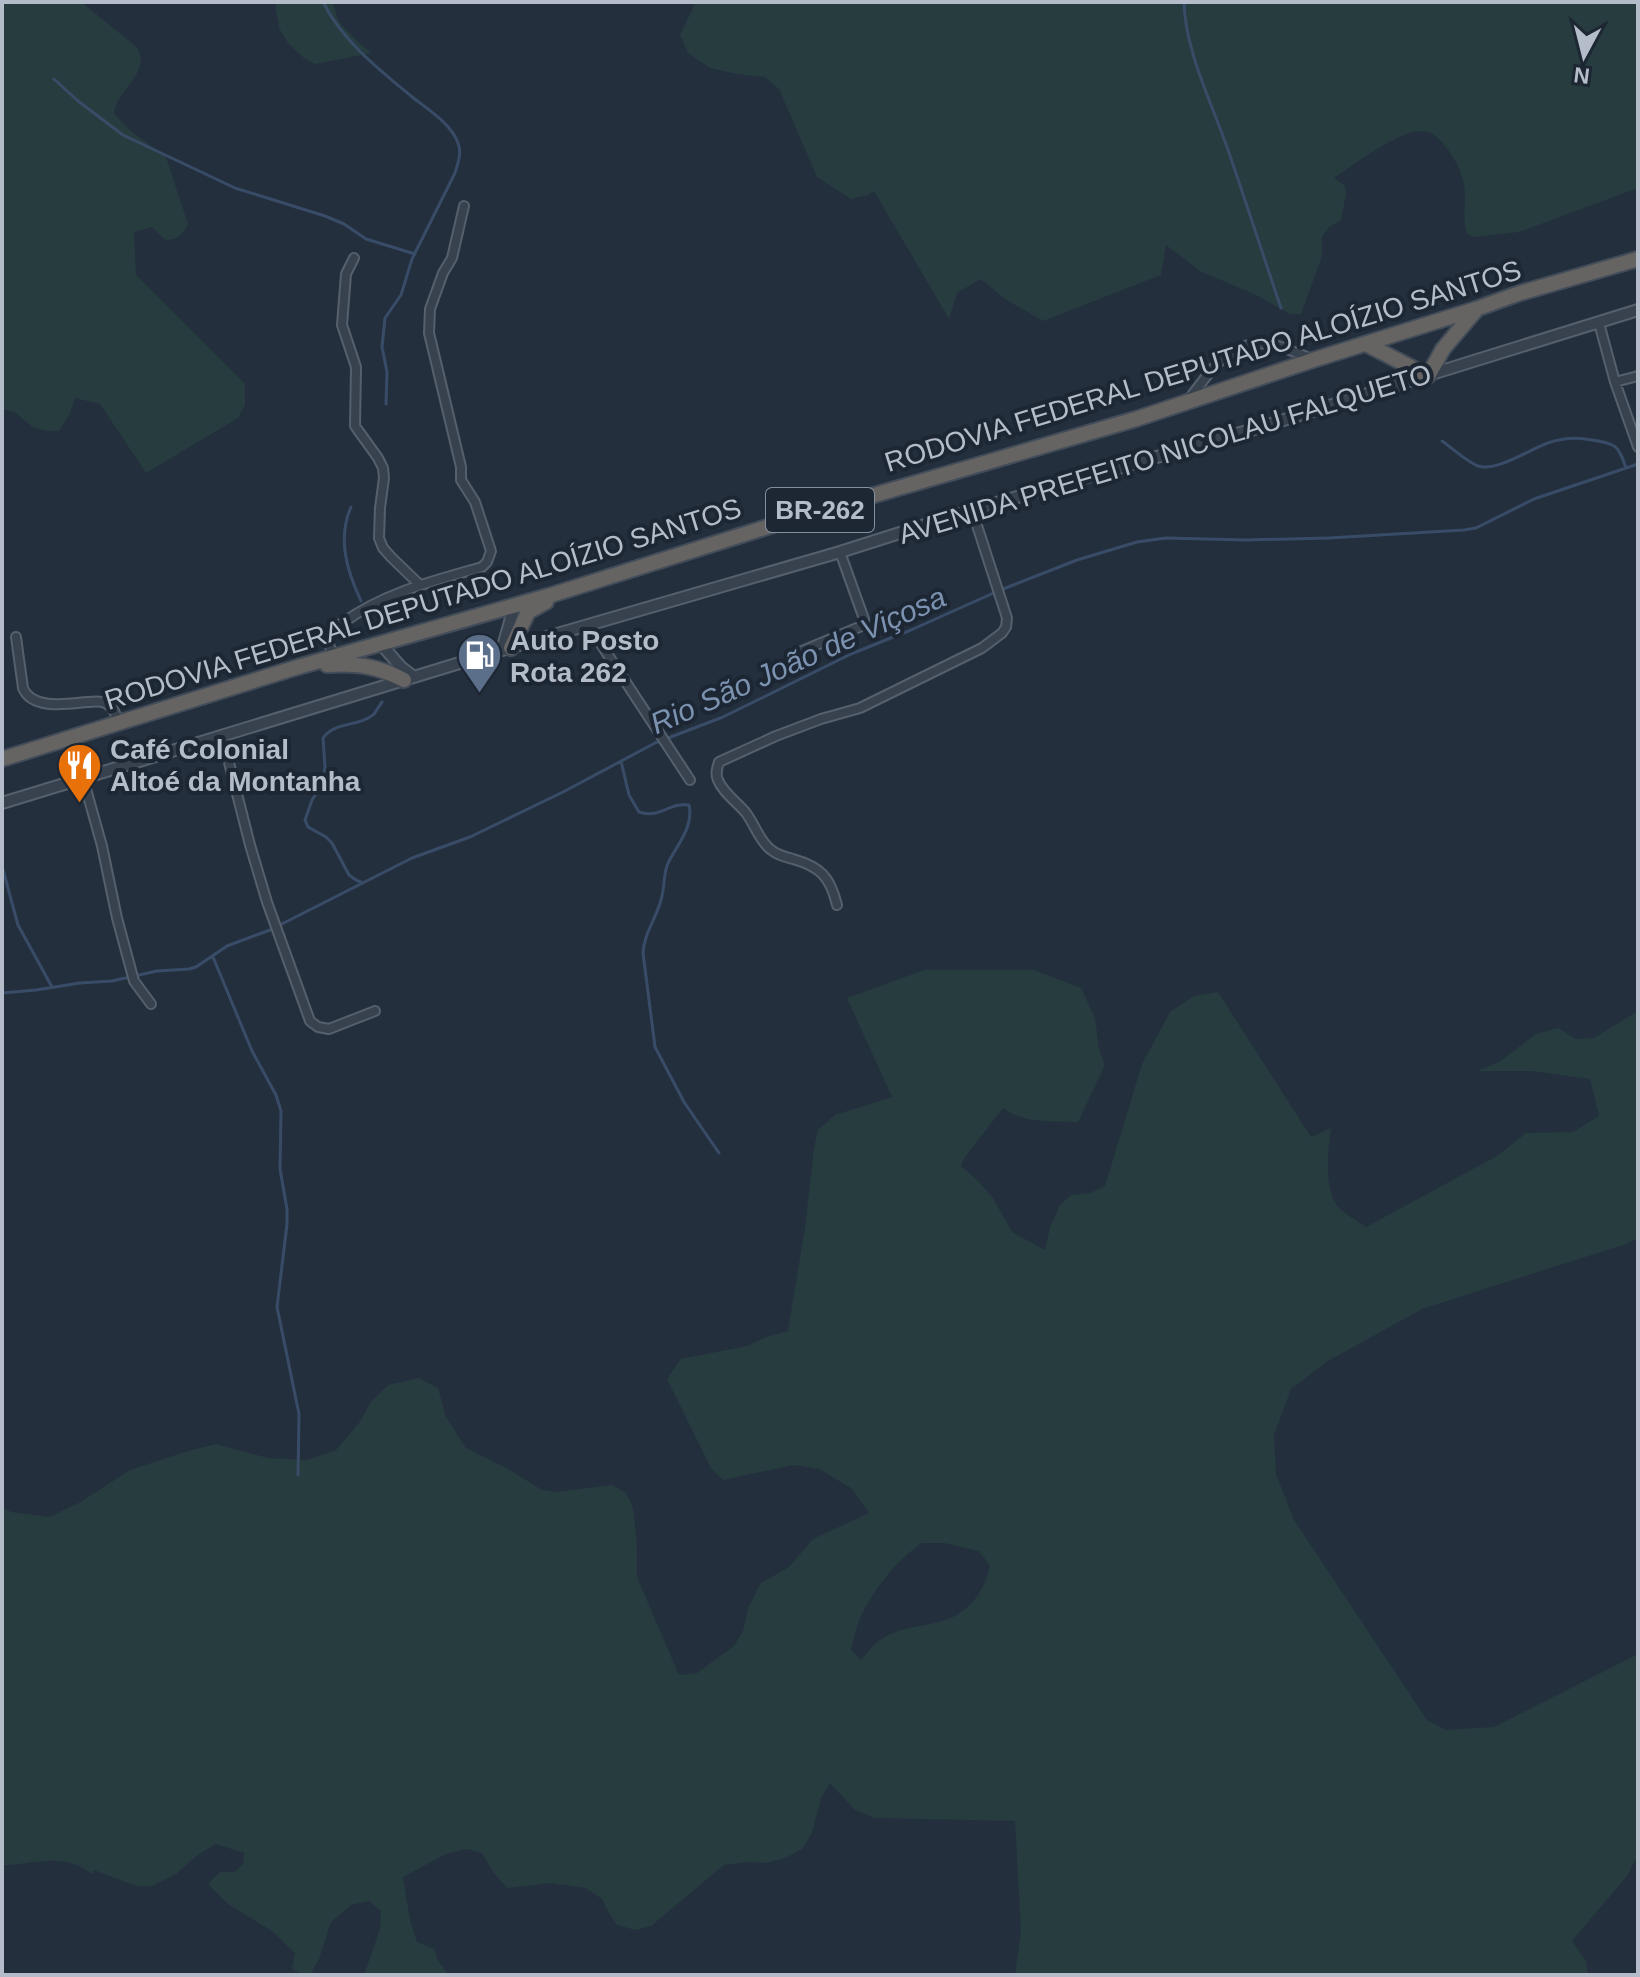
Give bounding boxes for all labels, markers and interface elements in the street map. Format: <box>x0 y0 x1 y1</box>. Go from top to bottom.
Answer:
north arrow <box>1544 16 1624 96</box>
text: N <box>1572 62 1591 89</box>
street label: RODOVIA FEDERAL DEPUTADO ALOÍZIO SANTOS <box>881 254 1525 478</box>
street label: AVENIDA PREFEITO NICOLAU FALQUETO <box>895 358 1435 550</box>
road number: BR-262 <box>766 488 874 532</box>
street label: RODOVIA FEDERAL DEPUTADO ALOÍZIO SANTOS <box>101 492 745 716</box>
water label: Rio São João de Viçosa <box>645 580 951 740</box>
place label: Auto Posto Rota 262 <box>510 625 659 688</box>
fuel station icon: Auto Posto Rota 262 <box>455 632 503 695</box>
place label: Café Colonial Altoé da Montanha <box>110 734 361 797</box>
restaurant icon: Café Colonial Altoé da Montanha <box>55 741 103 804</box>

